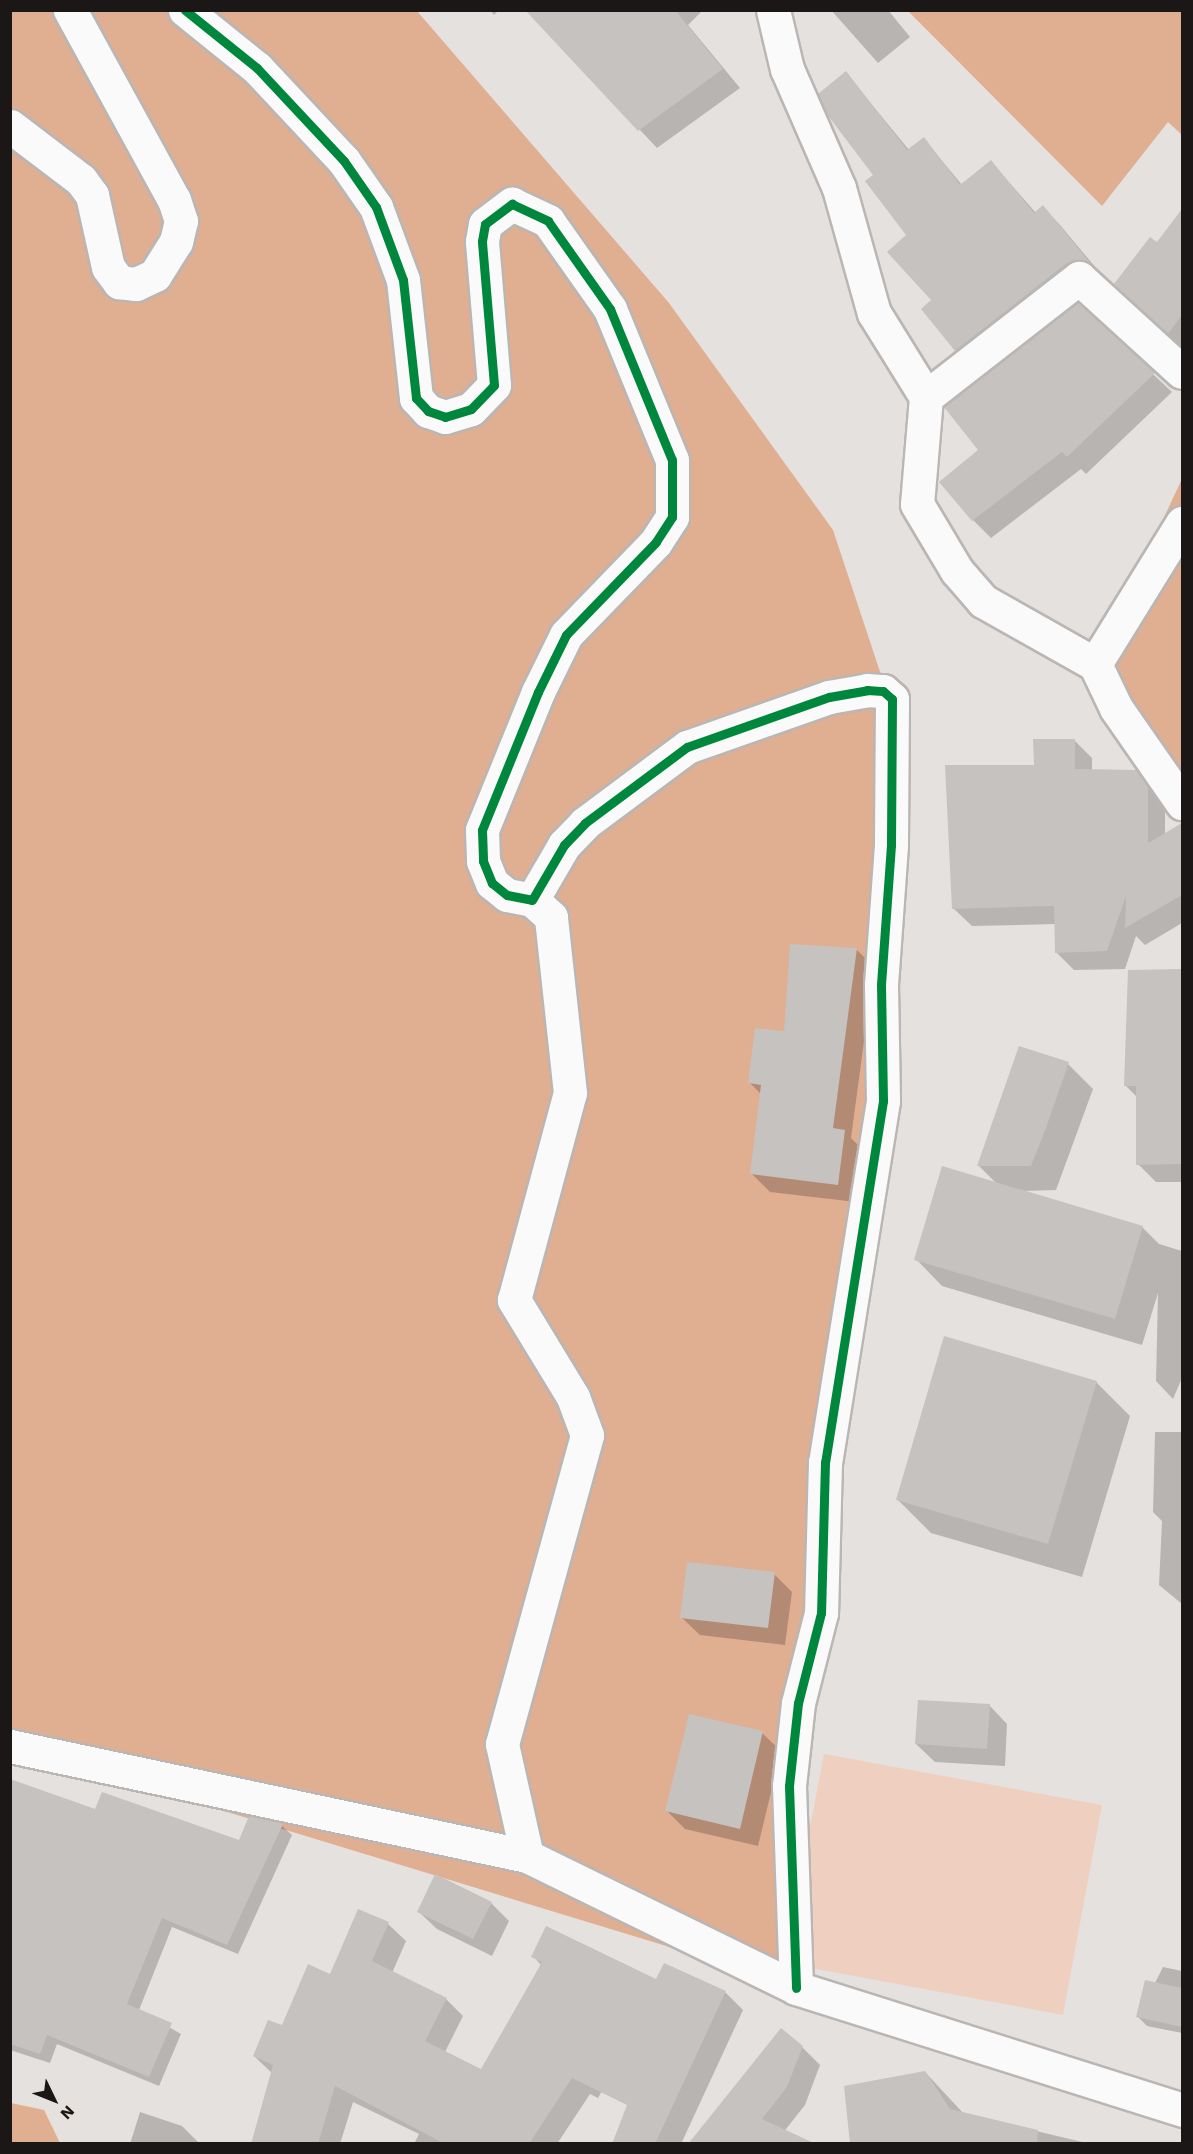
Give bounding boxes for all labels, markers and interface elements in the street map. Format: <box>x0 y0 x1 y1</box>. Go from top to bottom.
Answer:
north arrow <box>24 2070 84 2130</box>
text: N <box>57 2102 79 2123</box>

